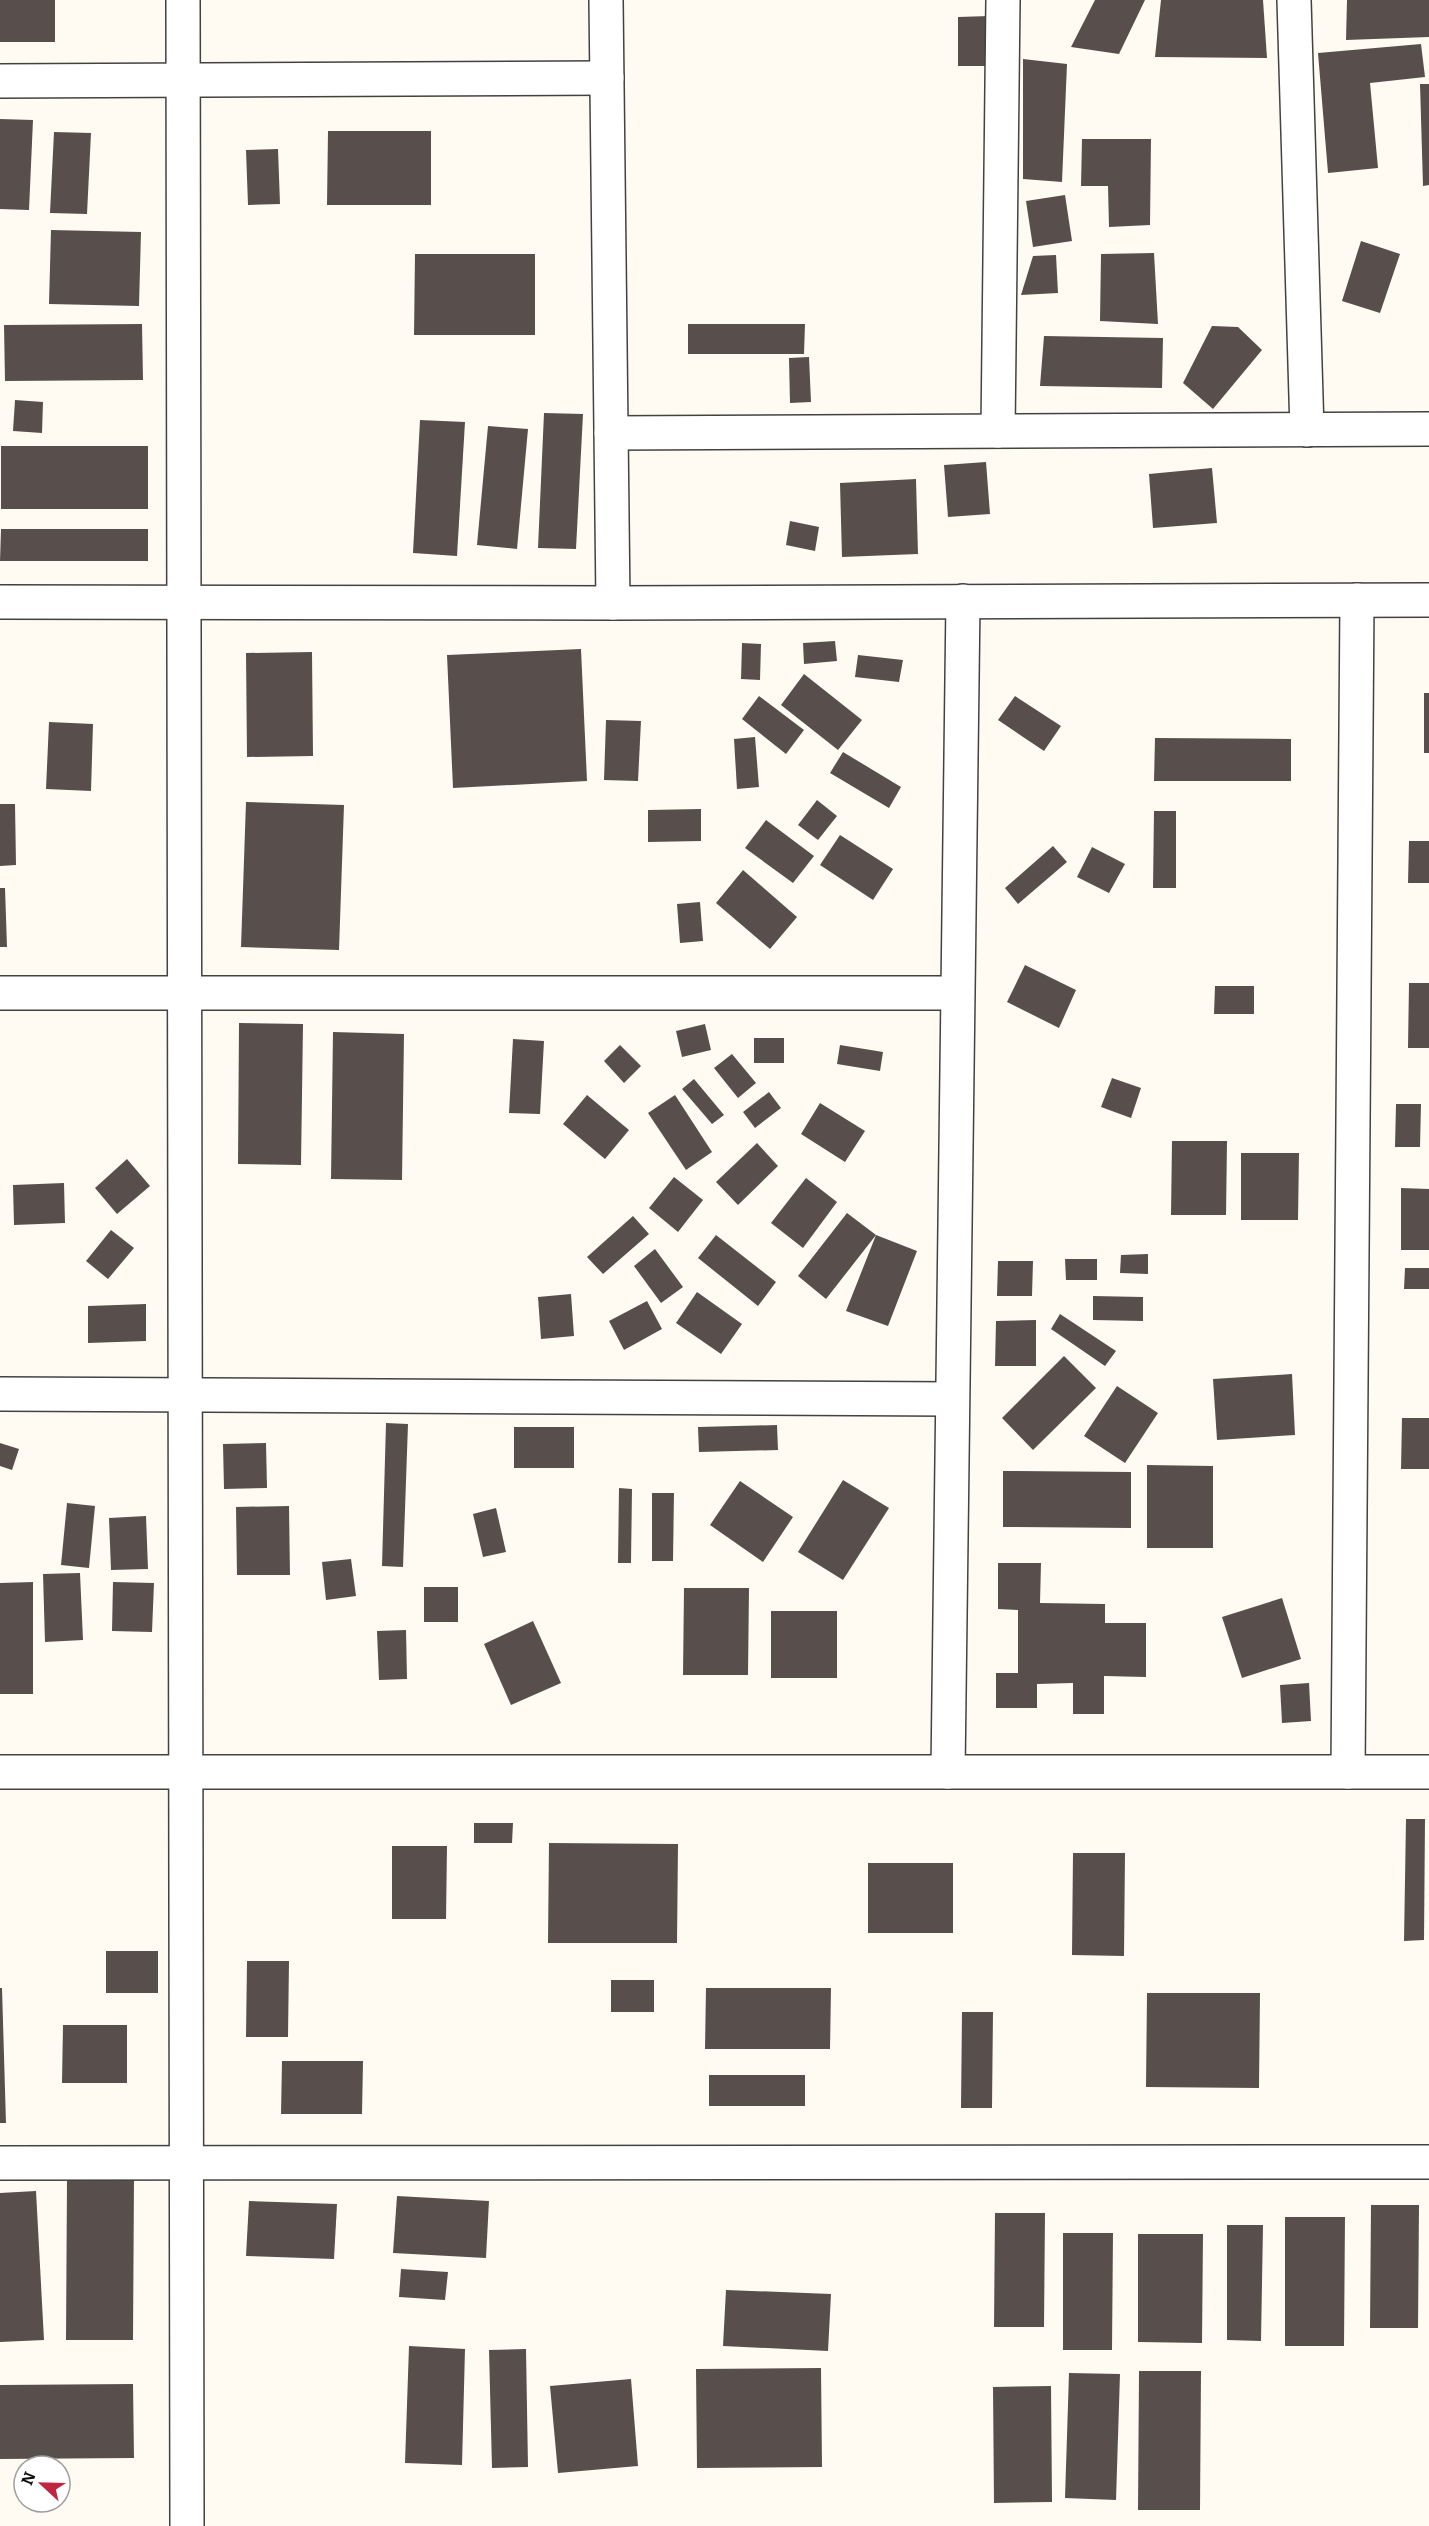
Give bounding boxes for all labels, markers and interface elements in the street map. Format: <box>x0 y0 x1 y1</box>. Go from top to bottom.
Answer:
north arrow <box>12 2454 72 2514</box>
text: N <box>17 2469 40 2488</box>

